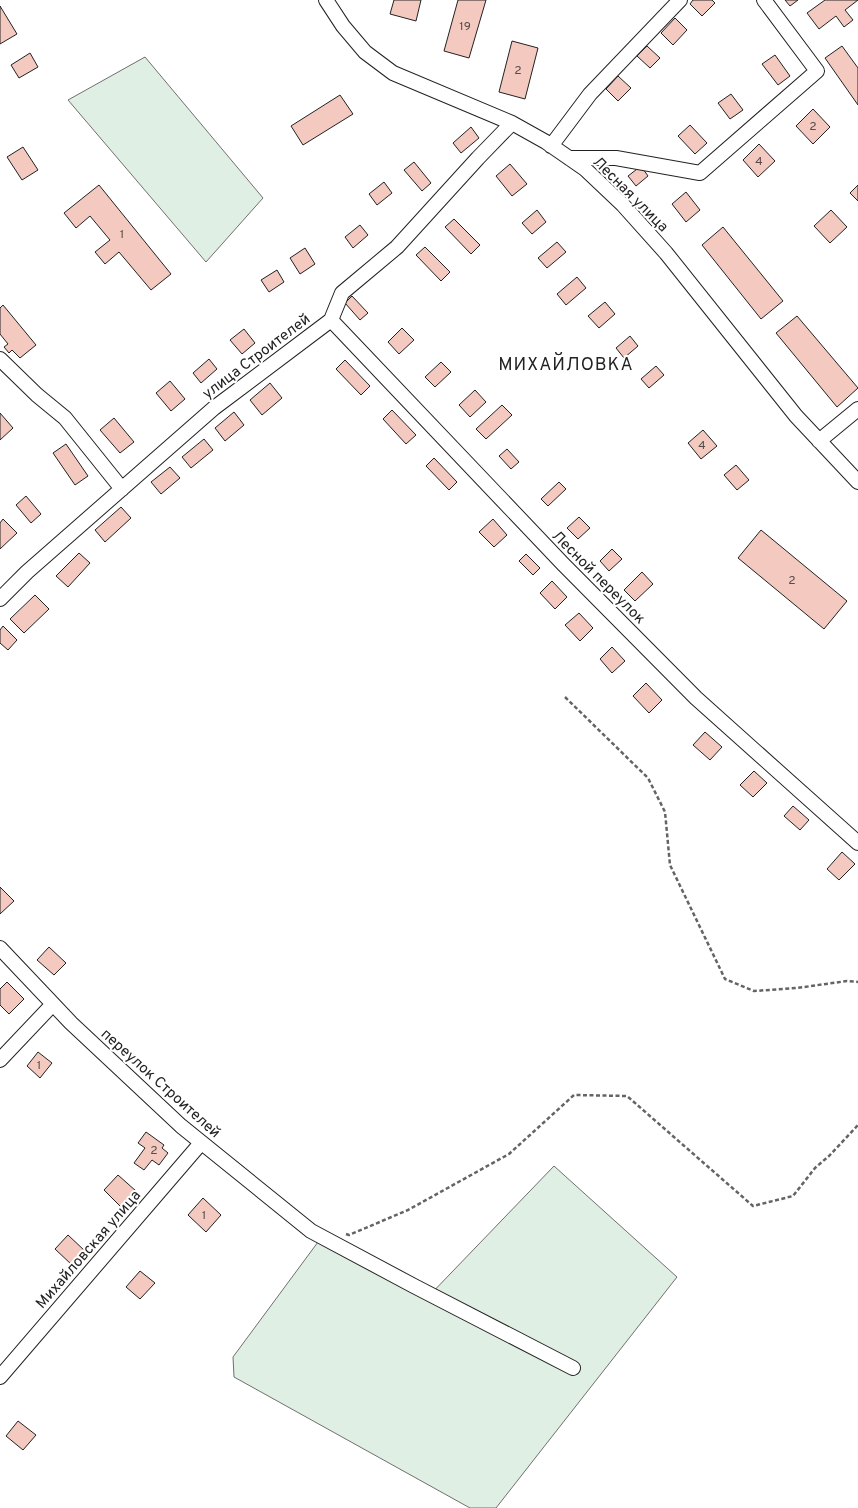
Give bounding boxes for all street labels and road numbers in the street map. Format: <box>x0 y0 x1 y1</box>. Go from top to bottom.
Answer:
street label: Лесная улица <box>588 153 672 237</box>
street label: улица Строителей <box>199 310 315 404</box>
street label: Лесной переулок <box>547 527 649 629</box>
street label: переулок Строителей <box>96 1025 224 1143</box>
street label: Михайловская улица <box>32 1187 146 1313</box>

